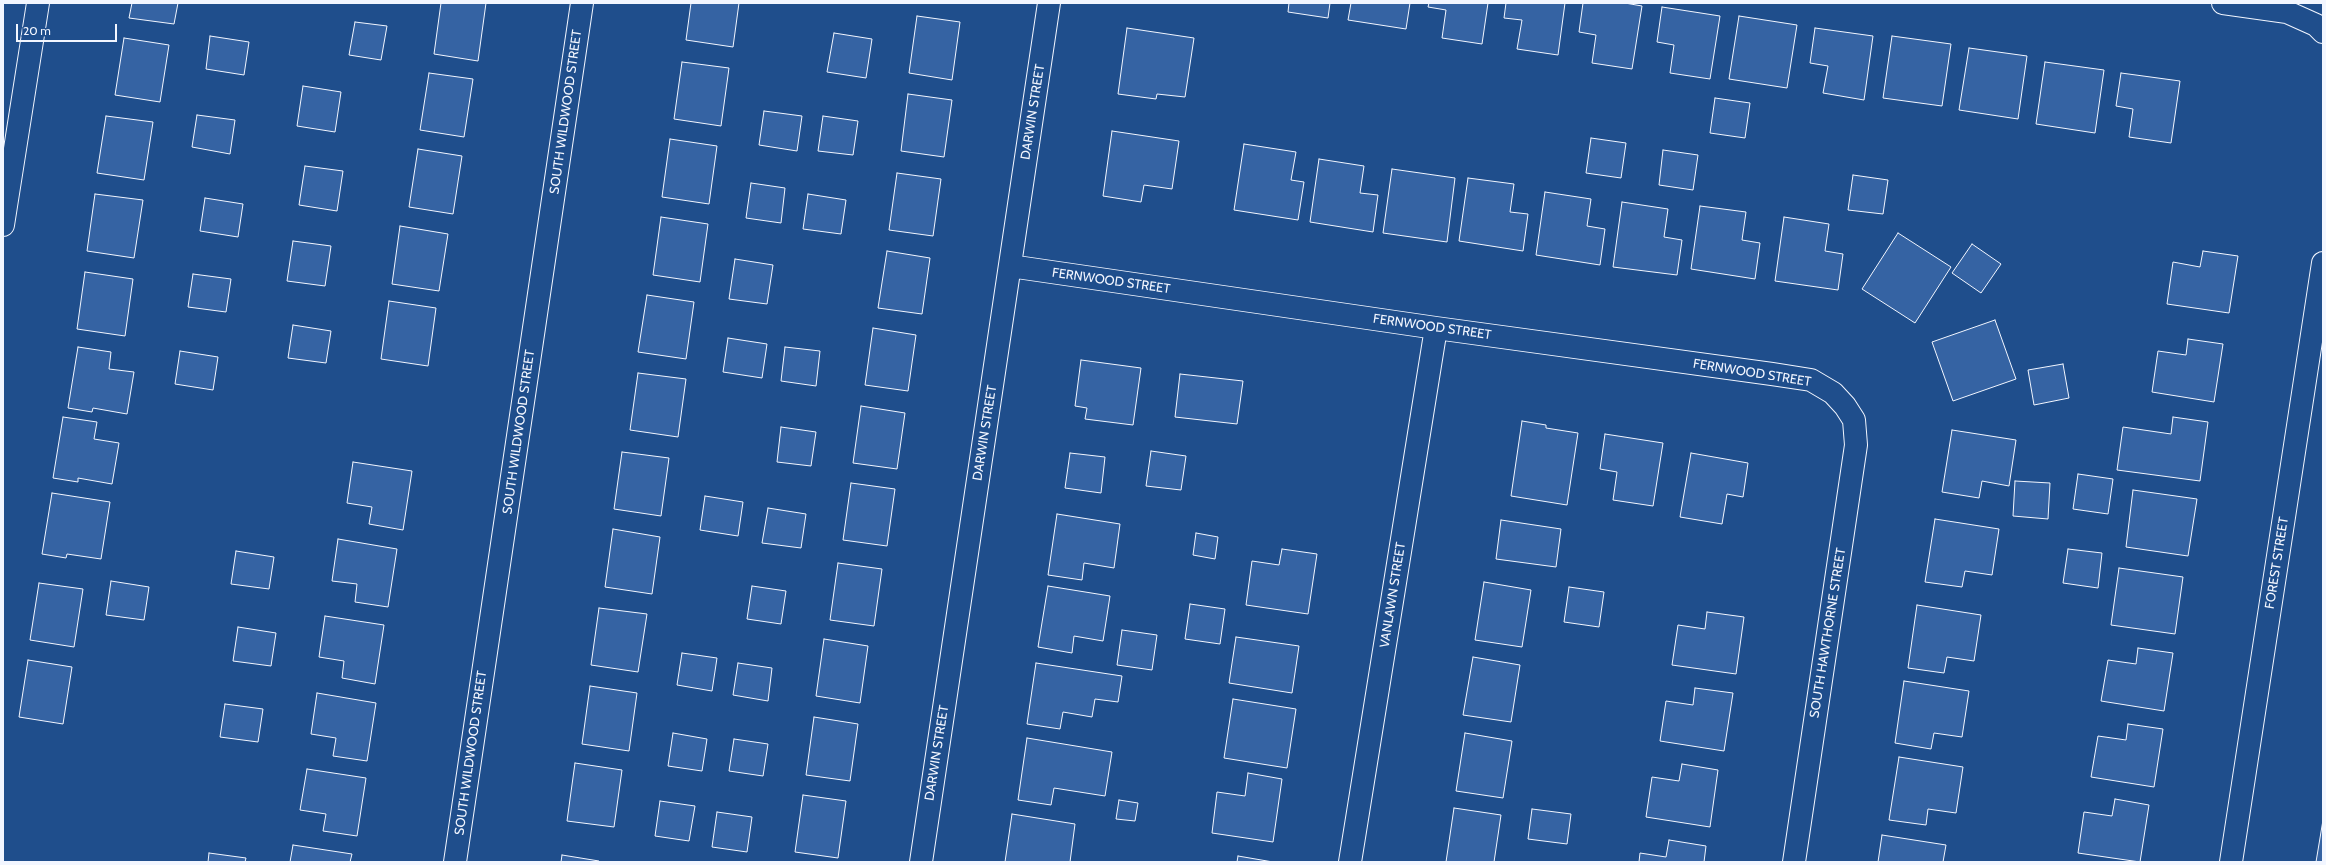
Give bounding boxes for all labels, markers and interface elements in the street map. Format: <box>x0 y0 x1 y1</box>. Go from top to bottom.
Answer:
scale bar <box>18 16 119 42</box>
text: 20 m <box>23 23 51 38</box>
street label: SOUTH WILDWOOD STREET <box>547 29 585 195</box>
street label: DARWIN STREET <box>1018 63 1048 161</box>
street label: FERNWOOD STREET <box>1051 265 1171 297</box>
street label: FERNWOOD STREET <box>1372 311 1492 343</box>
street label: SOUTH WILDWOOD STREET <box>500 349 538 515</box>
street label: FERNWOOD STREET <box>1692 356 1812 390</box>
street label: DARWIN STREET <box>970 384 1000 482</box>
street label: FOREST STREET <box>2262 516 2292 610</box>
street label: VANLAWN STREET <box>1377 541 1409 649</box>
street label: SOUTH HAWTHORNE STREET <box>1807 547 1849 719</box>
street label: SOUTH WILDWOOD STREET <box>452 670 490 836</box>
street label: DARWIN STREET <box>922 704 952 802</box>

